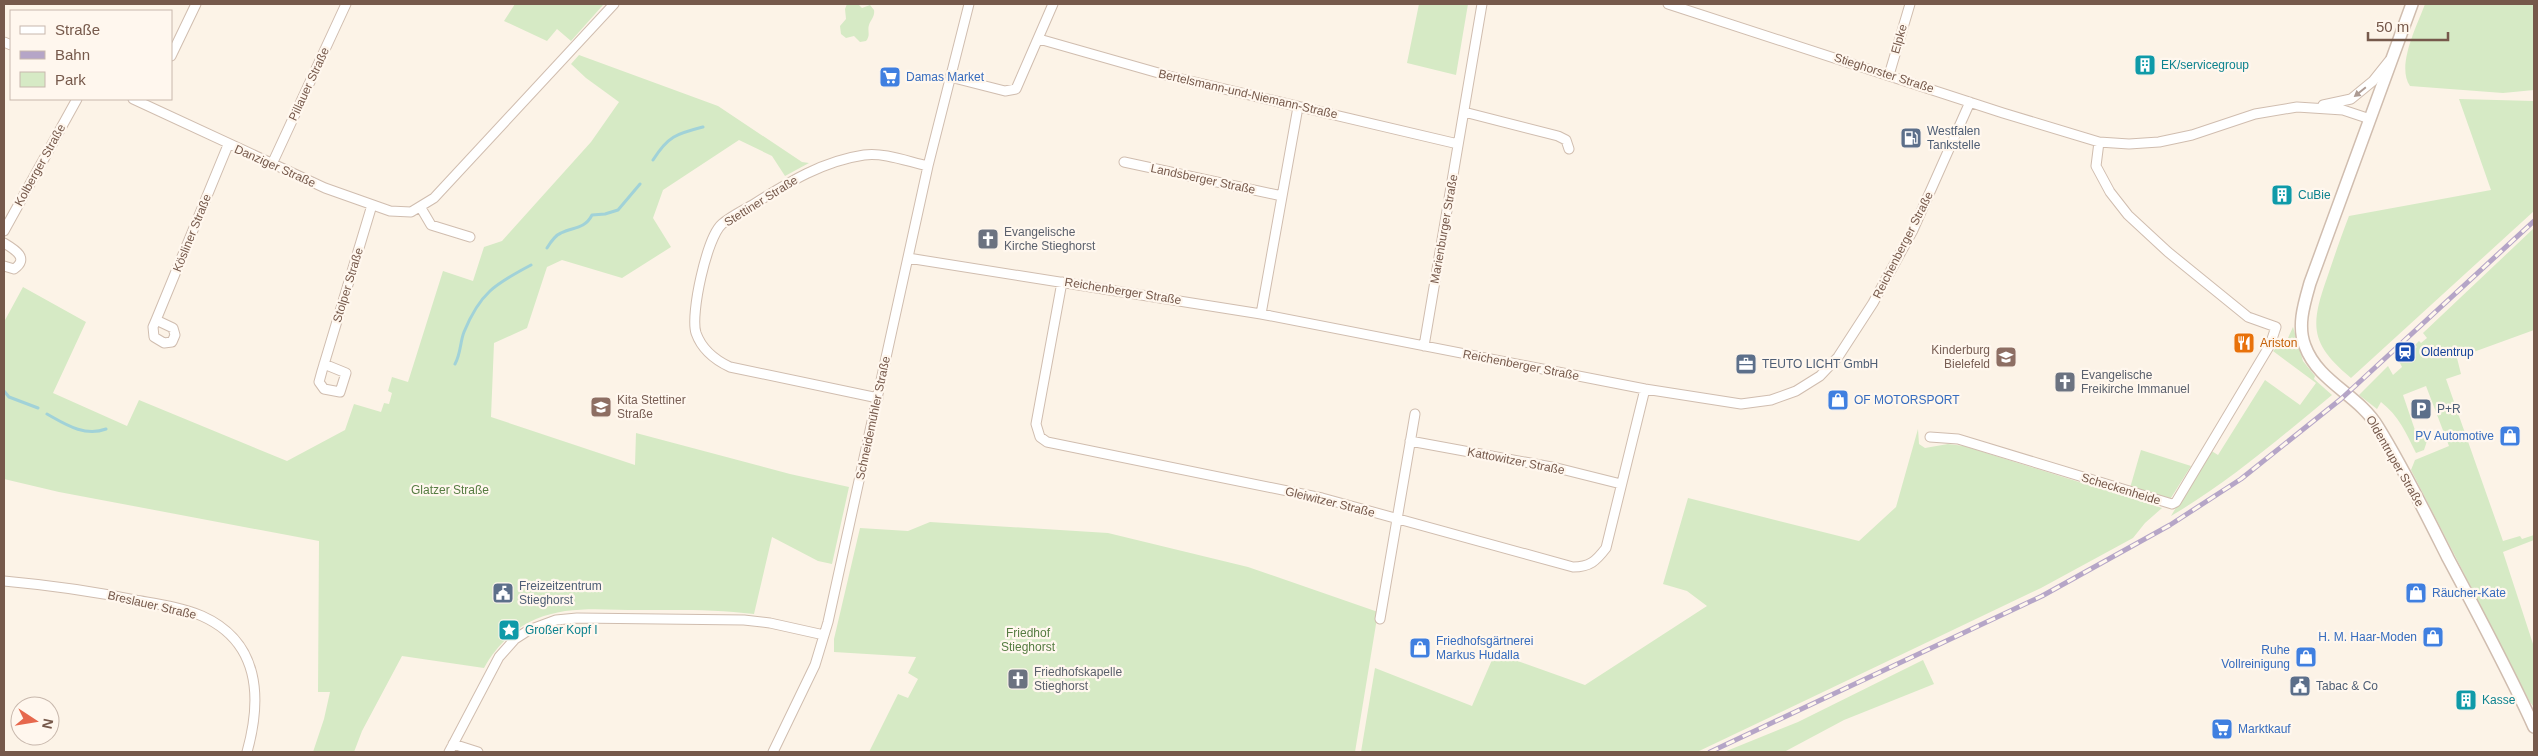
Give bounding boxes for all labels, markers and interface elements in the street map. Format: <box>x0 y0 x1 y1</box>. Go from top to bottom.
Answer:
legend <box>10 10 172 100</box>
scale bar <box>2368 10 2448 42</box>
text: 50 m <box>2376 18 2409 35</box>
text: Straße <box>55 21 100 38</box>
street label: Elpke <box>1888 22 1910 55</box>
street label: Pillauer Straße <box>286 45 332 123</box>
text: Bahn <box>55 46 90 63</box>
street label: Stieghorster Straße <box>1832 50 1936 96</box>
building icon: EK/servicegroup <box>2133 53 2157 77</box>
place label: EK/servicegroup <box>2161 58 2249 72</box>
supermarket icon: Damas Market <box>878 65 902 89</box>
street label: Bertelsmann-und-Niemann-Straße <box>1157 67 1339 122</box>
place label: Damas Market <box>906 70 985 84</box>
text: Park <box>55 71 86 88</box>
one-way arrow <box>2354 86 2367 97</box>
street label: Kolberger Straße <box>12 121 68 208</box>
place label: Westfalen Tankstelle <box>1927 124 1981 152</box>
fuel station icon: Westfalen Tankstelle <box>1899 126 1923 150</box>
street label: Danziger Straße <box>232 142 318 190</box>
street label: Landsberger Straße <box>1149 161 1257 197</box>
street label: Stettiner Straße <box>722 173 801 229</box>
street label: Marienburger Straße <box>1427 173 1461 285</box>
building icon: CuBie <box>2270 183 2294 207</box>
place label: CuBie <box>2298 188 2331 202</box>
street label: Reichenberger Straße <box>1870 189 1936 301</box>
street label: Kösliner Straße <box>170 192 214 274</box>
place label: Evangelische Kirche Stieghorst <box>1004 225 1096 253</box>
church icon: Evangelische Kirche Stieghorst <box>976 227 1000 251</box>
street label: Stolper Straße <box>330 246 366 324</box>
street label: Reichenberger Straße <box>1064 275 1183 307</box>
restaurant icon: Ariston <box>2232 331 2256 355</box>
place label: Ariston <box>2260 336 2297 350</box>
station icon: Oldentrup <box>2393 340 2417 364</box>
place label: Kinderburg Bielefeld <box>1931 343 1990 371</box>
school or university icon: Kinderburg Bielefeld <box>1994 345 2018 369</box>
place label: Oldentrup <box>2421 345 2474 359</box>
street label: Reichenberger Straße <box>1462 347 1581 383</box>
office icon: TEUTO LICHT GmbH <box>1734 352 1758 376</box>
street label: Schneidemühler Straße <box>853 355 893 481</box>
place label: TEUTO LICHT GmbH <box>1762 357 1878 371</box>
place label: Evangelische Freikirche Immanuel <box>2081 368 2190 396</box>
church icon: Evangelische Freikirche Immanuel <box>2053 370 2077 394</box>
shop icon: OF MOTORSPORT <box>1826 388 1850 412</box>
place label: Kita Stettiner Straße <box>617 393 686 421</box>
place label: OF MOTORSPORT <box>1854 393 1960 407</box>
school or university icon: Kita Stettiner Straße <box>589 395 613 419</box>
parking icon: P+R <box>2409 397 2433 421</box>
place label: P+R <box>2437 402 2461 416</box>
street label: Oldentruper Straße <box>2363 413 2427 509</box>
shop icon: PV Automotive <box>2498 424 2522 448</box>
place label: PV Automotive <box>2415 429 2494 443</box>
street label: Kattowitzer Straße <box>1466 445 1566 477</box>
street label: Scheckenheide <box>2080 470 2163 508</box>
park label: Glatzer Straße <box>411 483 489 497</box>
street label: Gleiwitzer Straße <box>1284 484 1377 520</box>
place label: Freizeitzentrum Stieghorst <box>519 579 602 607</box>
public building icon: Freizeitzentrum Stieghorst <box>491 581 515 605</box>
shop icon: Räucher-Kate <box>2404 581 2428 605</box>
place label: Räucher-Kate <box>2432 586 2506 600</box>
street label: Breslauer Straße <box>106 588 198 622</box>
place icon: Großer Kopf I <box>497 618 521 642</box>
place label: Großer Kopf I <box>525 623 598 637</box>
shop icon: H. M. Haar-Moden <box>2421 625 2445 649</box>
park label: Friedhof Stieghorst <box>1001 626 1056 654</box>
place label: H. M. Haar-Moden <box>2318 630 2417 644</box>
place label: Friedhofsgärtnerei Markus Hudalla <box>1436 634 1533 662</box>
shop icon: Friedhofsgärtnerei Markus Hudalla <box>1408 636 1432 660</box>
place label: Ruhe Vollreinigung <box>2221 643 2290 671</box>
shop icon: Ruhe Vollreinigung <box>2294 645 2318 669</box>
place label: Friedhofskapelle Stieghorst <box>1034 665 1122 693</box>
church icon: Friedhofskapelle Stieghorst <box>1006 667 1030 691</box>
public building icon: Tabac & Co <box>2288 674 2312 698</box>
place label: Tabac & Co <box>2316 679 2378 693</box>
building icon: Kasse <box>2454 688 2478 712</box>
place label: Kasse <box>2482 693 2516 707</box>
north arrow <box>10 696 60 746</box>
text: N <box>39 717 57 730</box>
supermarket icon: Marktkauf <box>2210 717 2234 741</box>
place label: Marktkauf <box>2238 722 2291 736</box>

